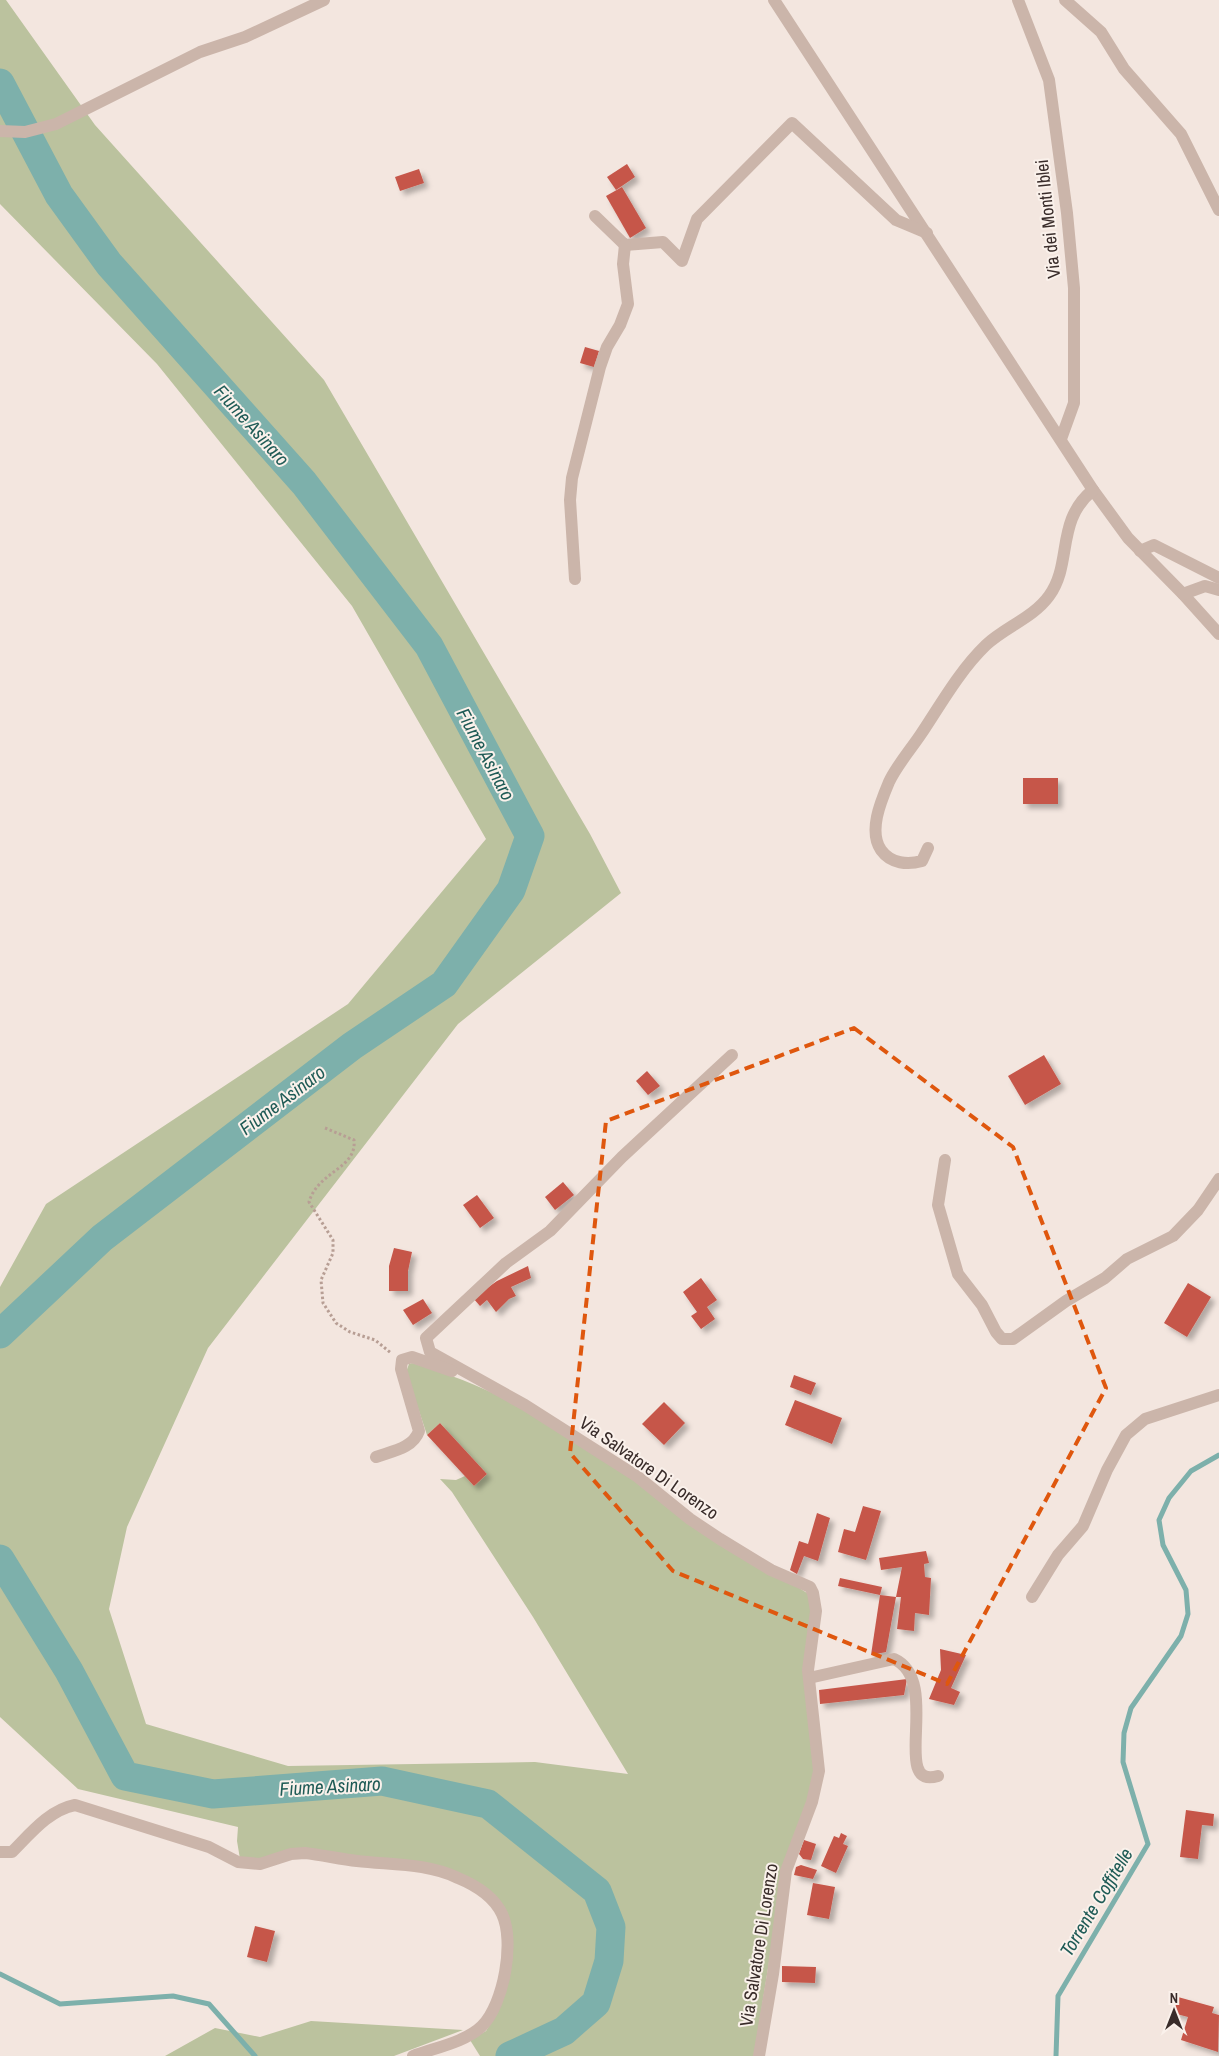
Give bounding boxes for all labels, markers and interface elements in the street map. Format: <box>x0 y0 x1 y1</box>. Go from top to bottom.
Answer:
street label: Via dei Monti Iblei <box>1029 158 1066 280</box>
water label: Fiume Asinaro <box>209 379 296 472</box>
water label: Fiume Asinaro <box>451 703 521 805</box>
water label: Fiume Asinaro <box>234 1059 330 1141</box>
street label: Via Salvatore Di Lorenzo <box>575 1410 724 1525</box>
water label: Fiume Asinaro <box>279 1770 382 1802</box>
water label: Torrente Coffitelle <box>1053 1843 1139 1961</box>
street label: Via Salvatore Di Lorenzo <box>733 1862 784 2028</box>
north arrow <box>1149 1986 1199 2036</box>
text: N <box>1170 1989 1178 2007</box>

